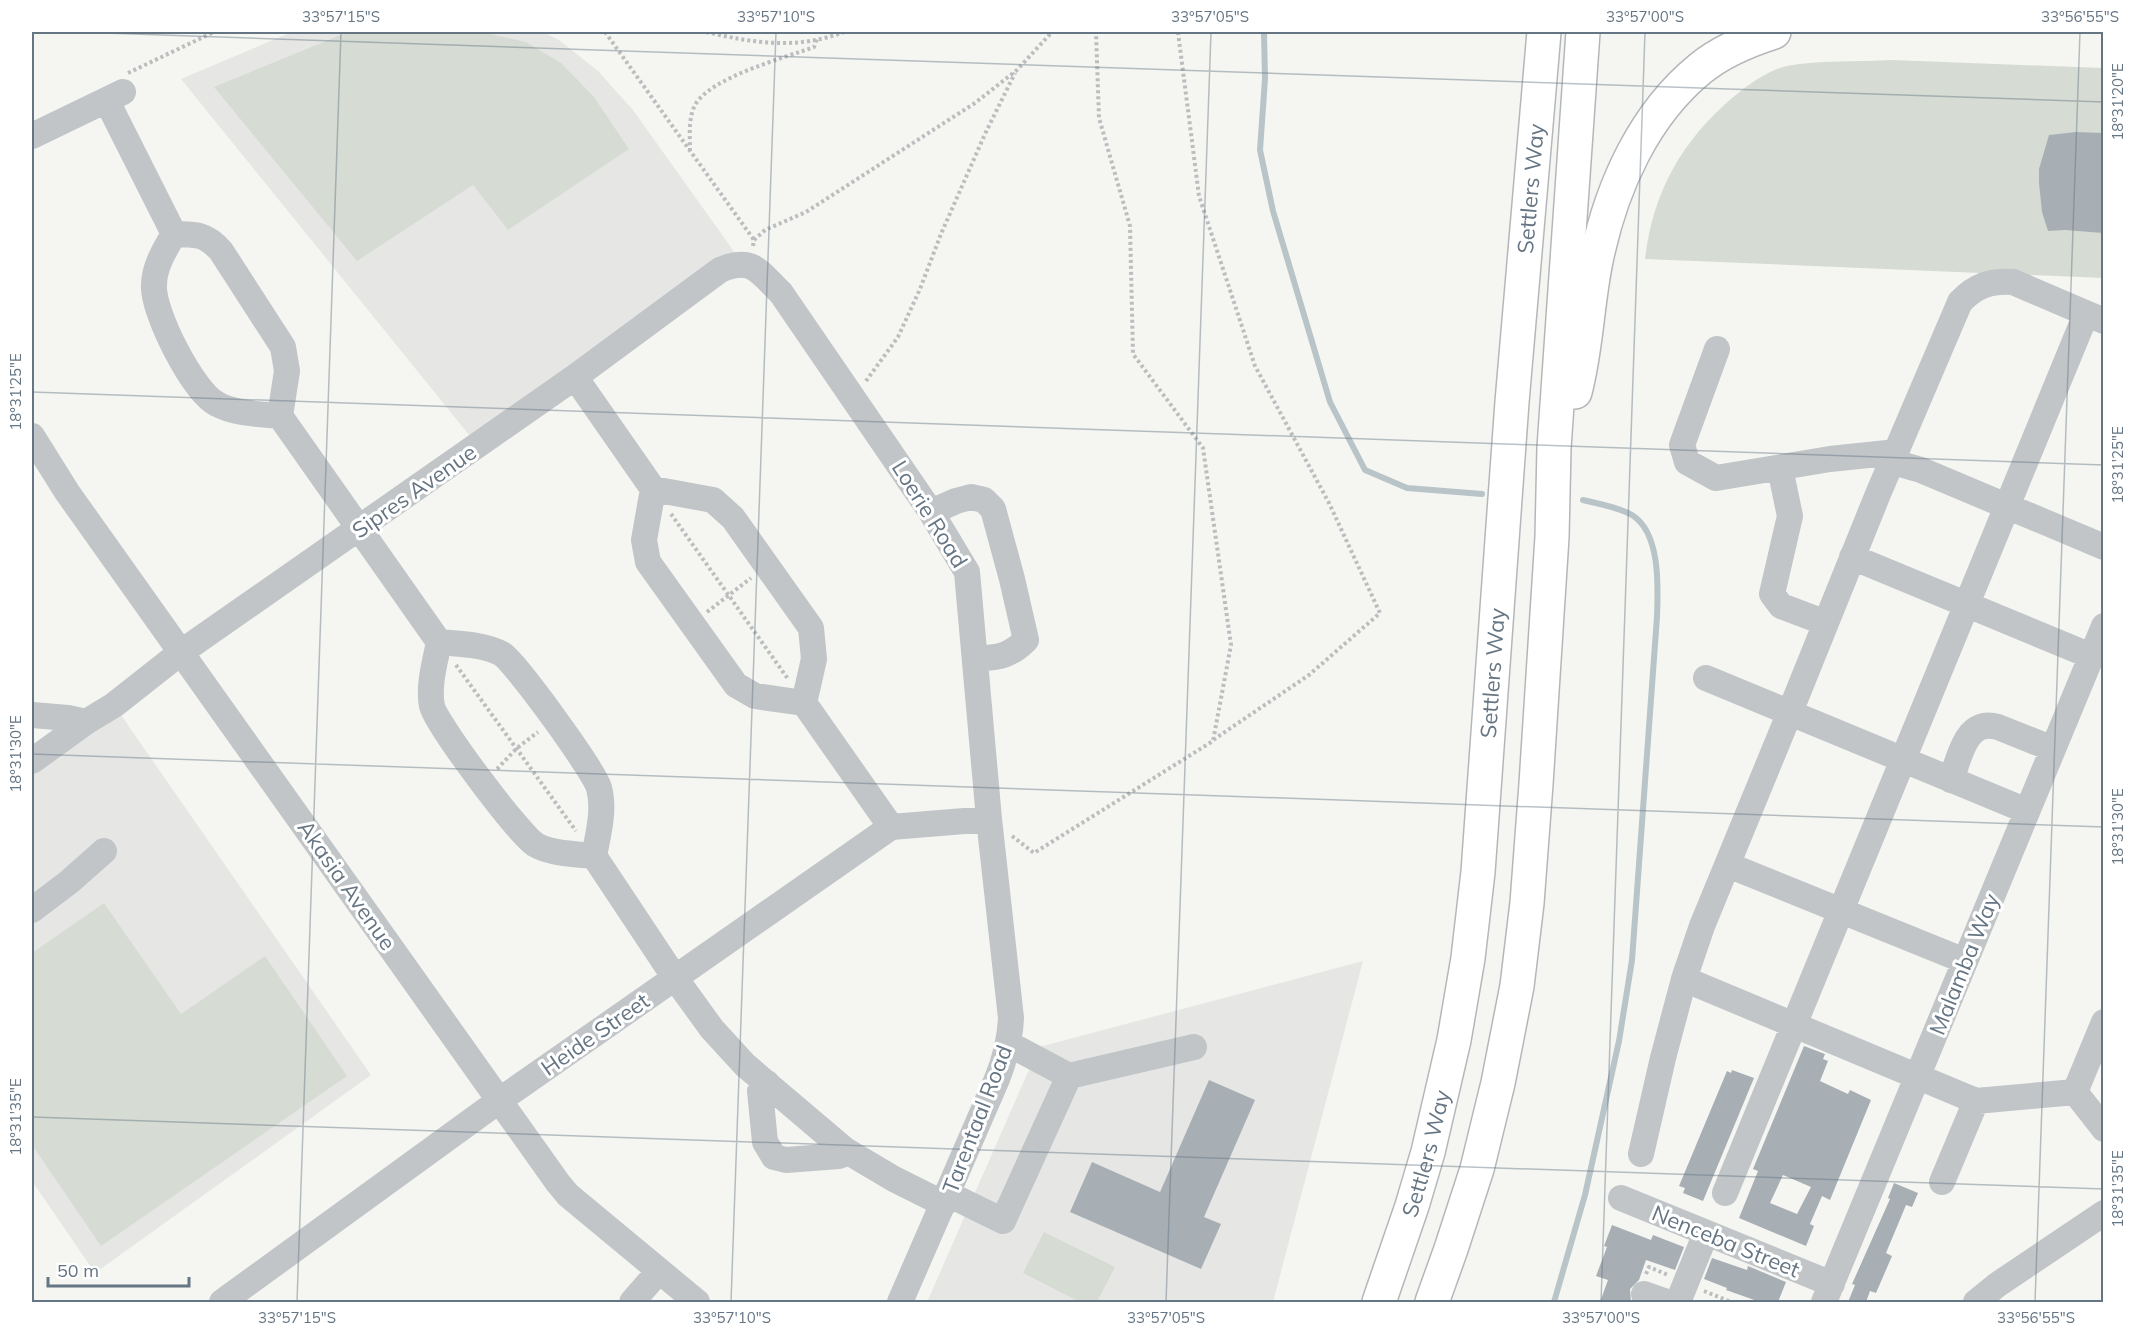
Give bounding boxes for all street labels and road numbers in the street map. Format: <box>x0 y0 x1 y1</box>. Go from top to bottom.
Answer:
street label: Settlers Way <box>1511 122 1550 255</box>
street label: Sipres Avenue <box>346 438 482 544</box>
street label: Loerie Road <box>886 455 974 573</box>
street label: Settlers Way <box>1474 607 1511 739</box>
street label: Akasia Avenue <box>292 815 402 955</box>
street label: Malamba Way <box>1923 889 2005 1039</box>
street label: Heide Street <box>535 986 655 1082</box>
street label: Tarentaal Road <box>936 1041 1018 1197</box>
street label: Settlers Way <box>1395 1087 1456 1221</box>
street label: Nenceba Street <box>1648 1199 1804 1283</box>

